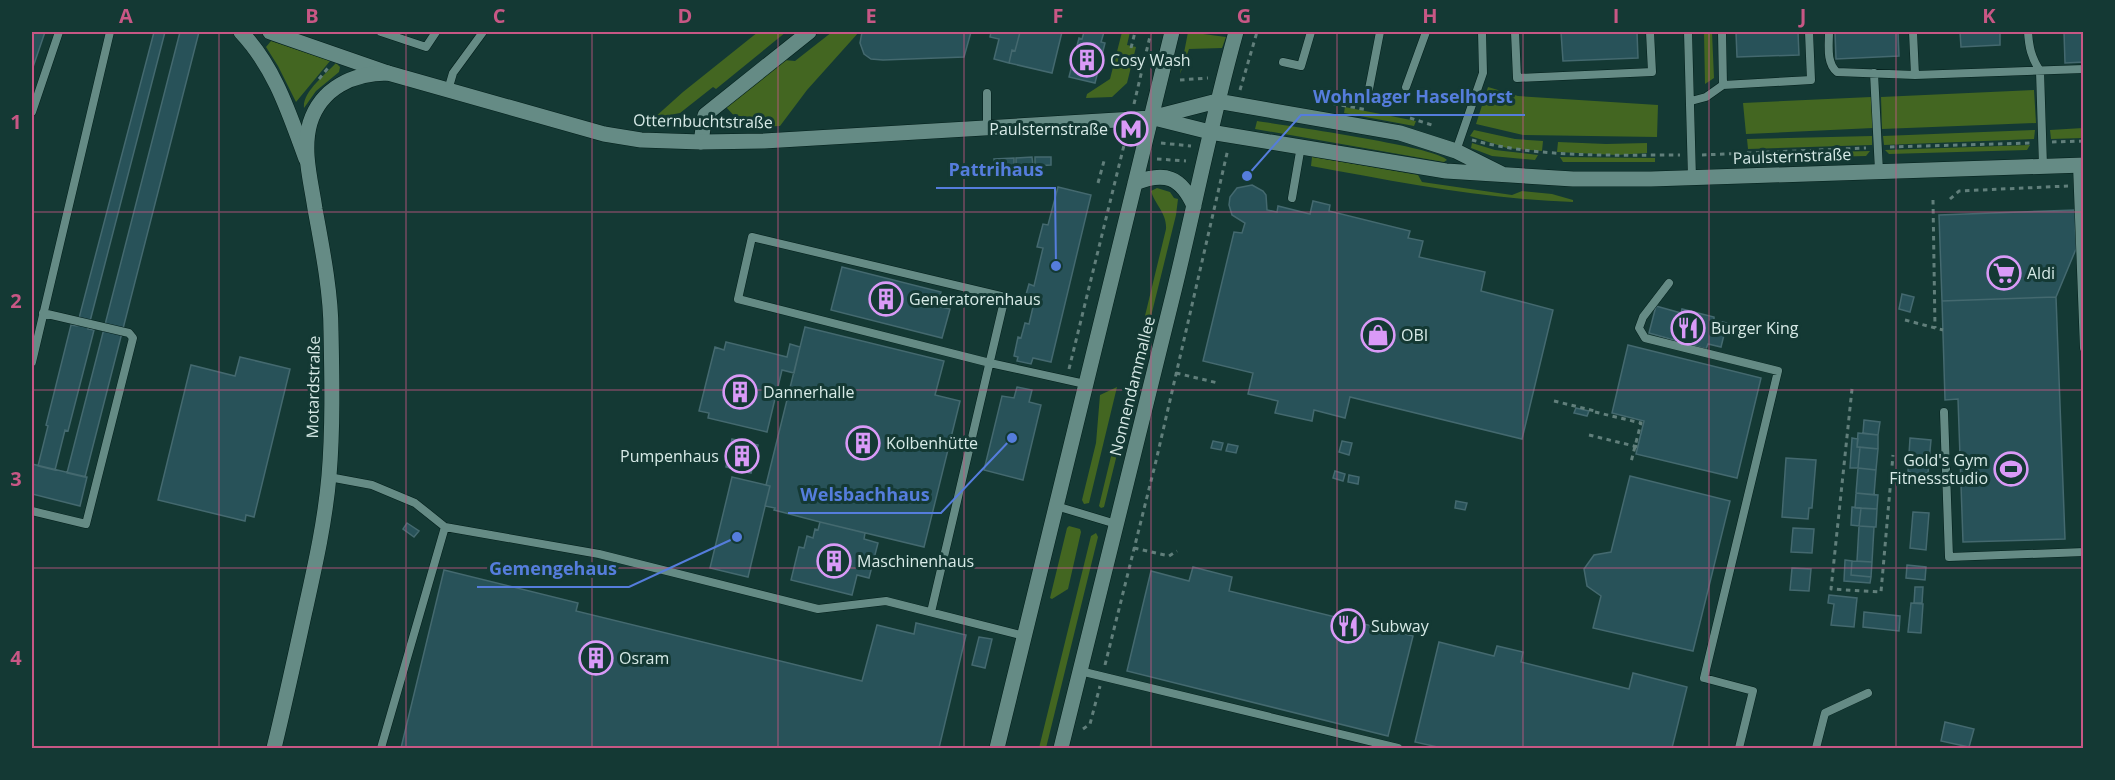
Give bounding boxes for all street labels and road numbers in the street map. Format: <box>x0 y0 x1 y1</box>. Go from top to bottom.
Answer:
street label: Otternbuchtstraße <box>633 109 773 133</box>
street label: Paulsternstraße <box>1732 143 1852 169</box>
street label: Nonnendammallee <box>1104 314 1160 458</box>
street label: Motardstraße <box>301 335 325 439</box>

